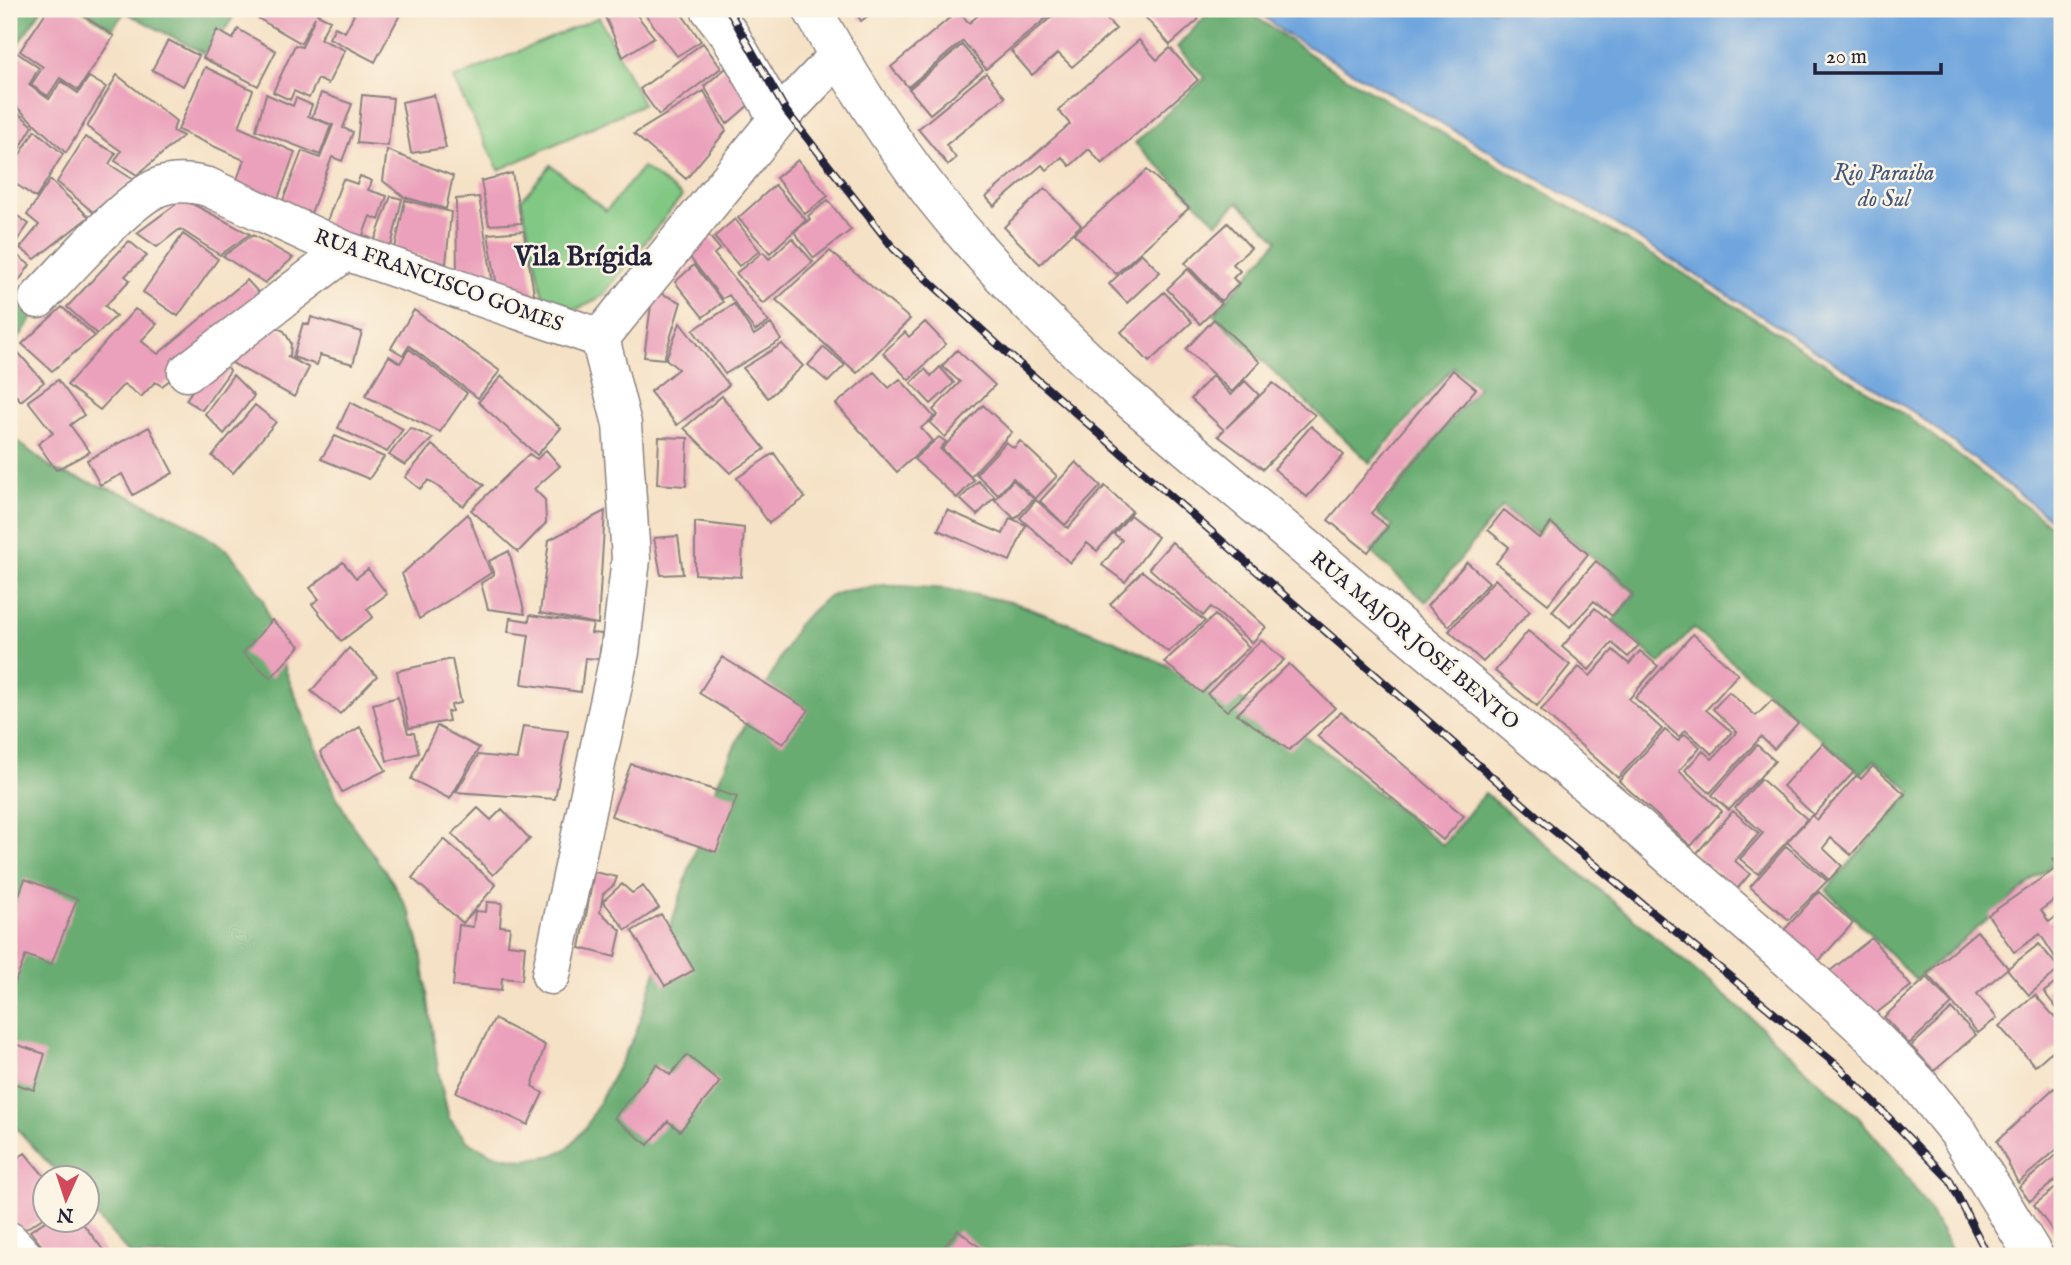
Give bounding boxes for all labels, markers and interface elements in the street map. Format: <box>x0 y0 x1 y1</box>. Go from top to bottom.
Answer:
scale bar <box>1815 32 1941 76</box>
text: 20 m <box>1826 44 1867 71</box>
water label: Rio Paraiba do Sul <box>1833 159 1935 214</box>
street label: RUA FRANCISCO GOMES <box>310 224 567 339</box>
district label: Vila Brígida <box>513 240 653 275</box>
street label: RUA MAJOR JOSÉ BENTO <box>1304 545 1525 737</box>
north arrow <box>32 1164 102 1234</box>
text: N <box>56 1202 75 1226</box>

